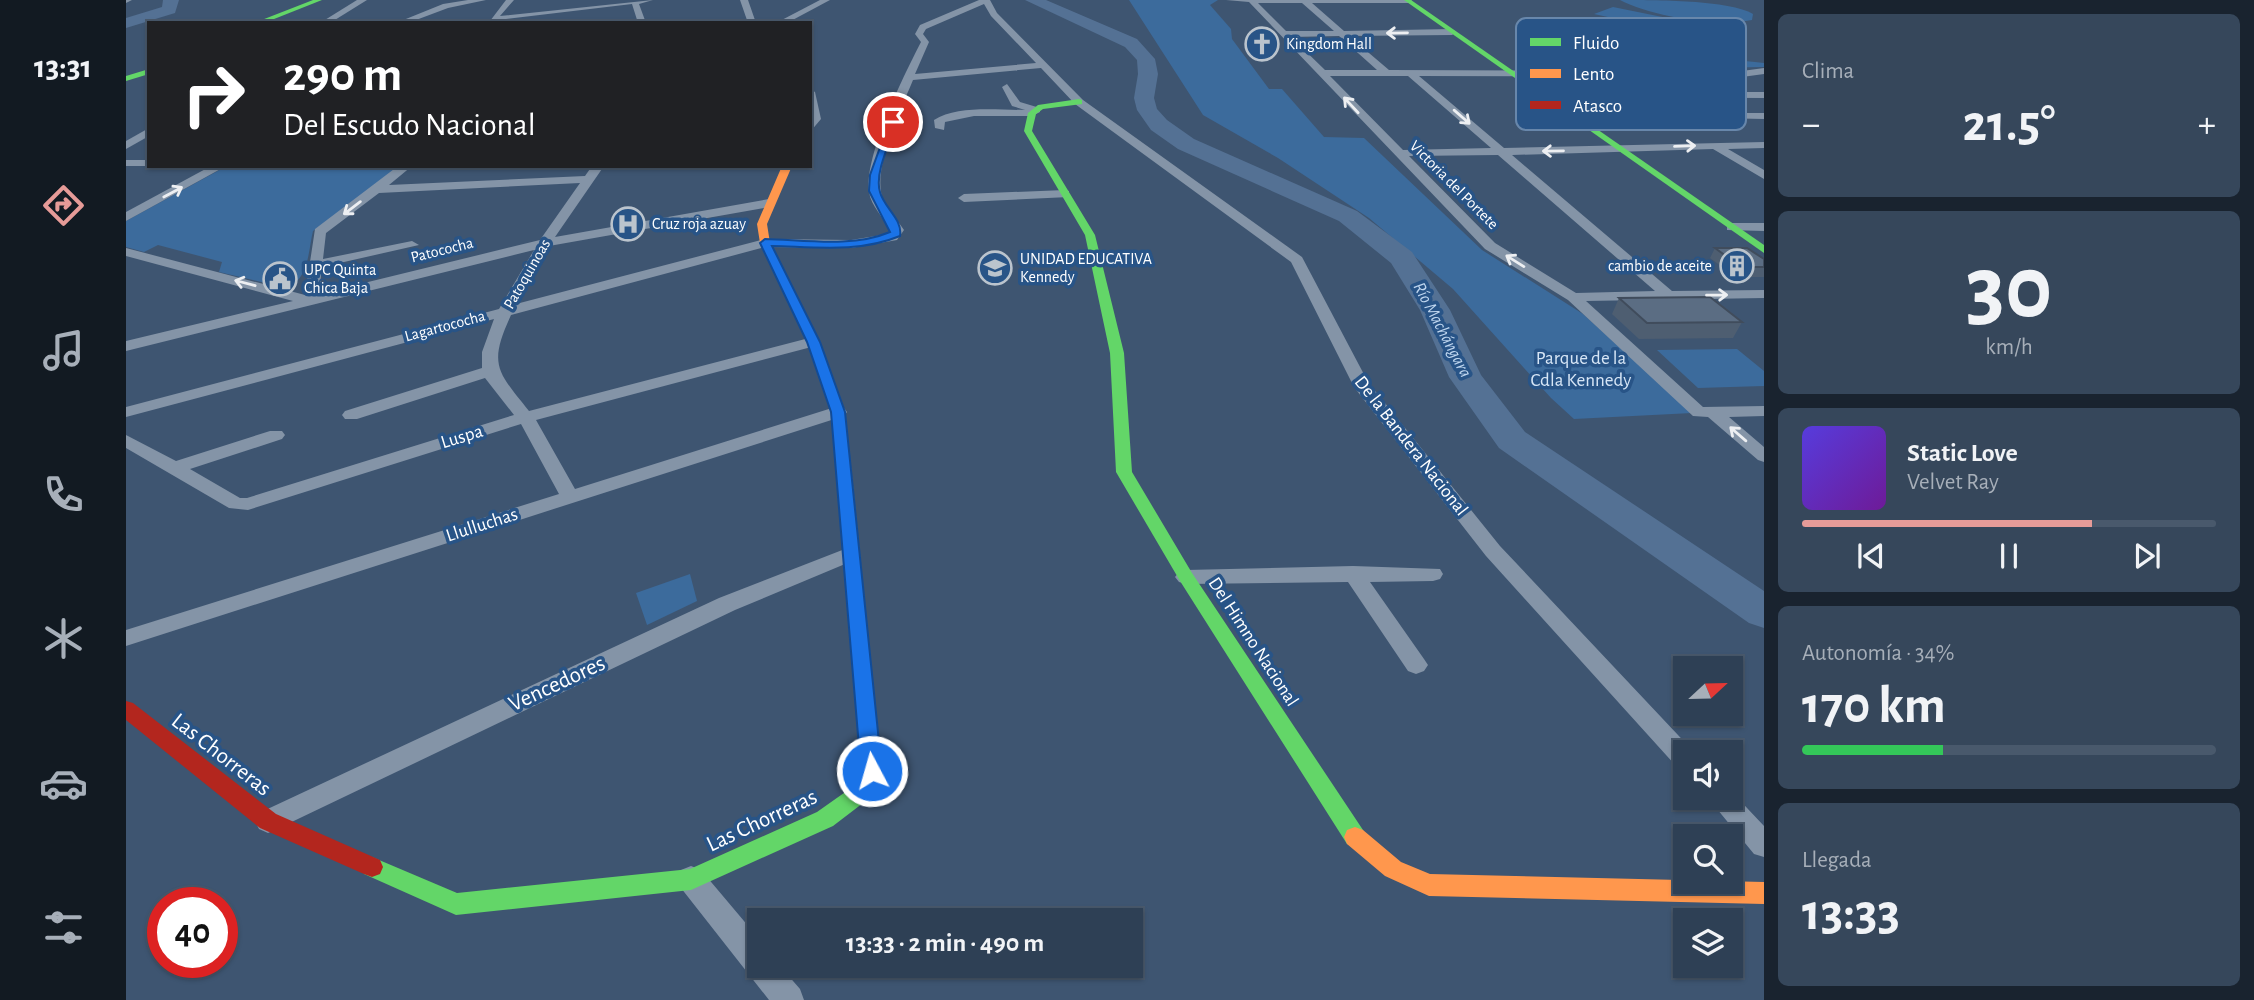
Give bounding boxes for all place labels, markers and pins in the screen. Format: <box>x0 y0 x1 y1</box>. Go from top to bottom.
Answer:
church icon: Kingdom Hall <box>1243 25 1281 63</box>
place label: Kingdom Hall <box>1286 36 1372 52</box>
pin <box>863 92 923 152</box>
hospital icon: Cruz roja azuay <box>609 205 647 243</box>
place label: Cruz roja azuay <box>652 216 746 233</box>
building icon: cambio de aceite <box>1718 247 1756 285</box>
school or university icon: UNIDAD EDUCATIVA Kennedy <box>976 249 1014 287</box>
place label: UNIDAD EDUCATIVA Kennedy <box>1020 251 1152 286</box>
place label: cambio de aceite <box>1608 258 1712 274</box>
public building icon: UPC Quinta Chica Baja <box>261 260 299 298</box>
place label: UPC Quinta Chica Baja <box>304 262 376 297</box>

